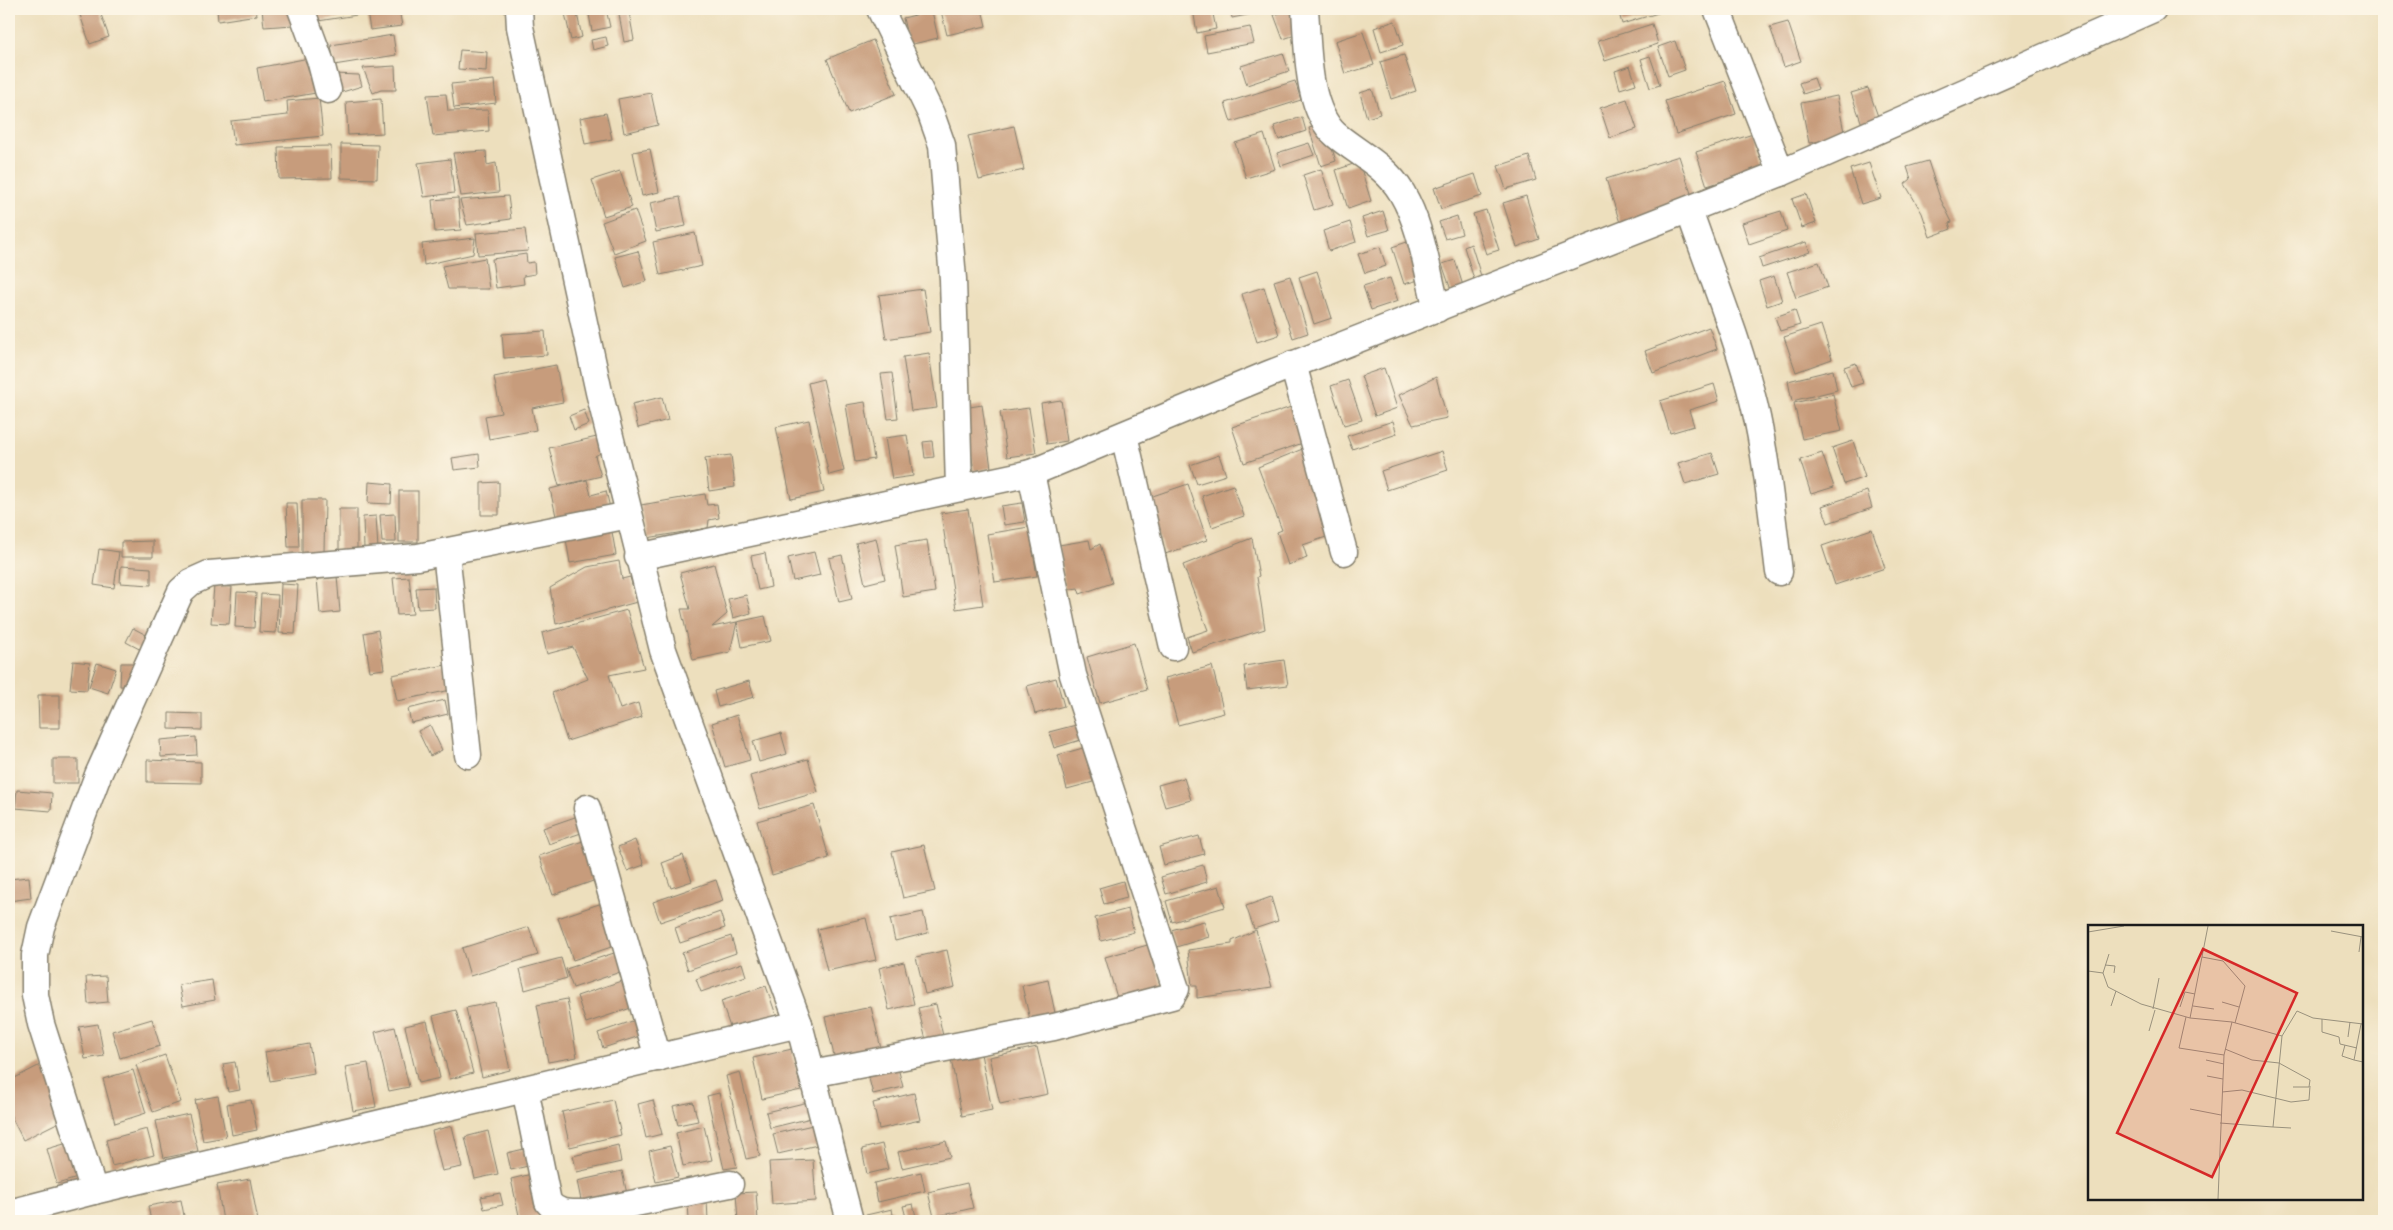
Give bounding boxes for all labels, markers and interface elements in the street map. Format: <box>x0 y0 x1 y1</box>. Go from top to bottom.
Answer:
inset map <box>2088 925 2363 1200</box>

